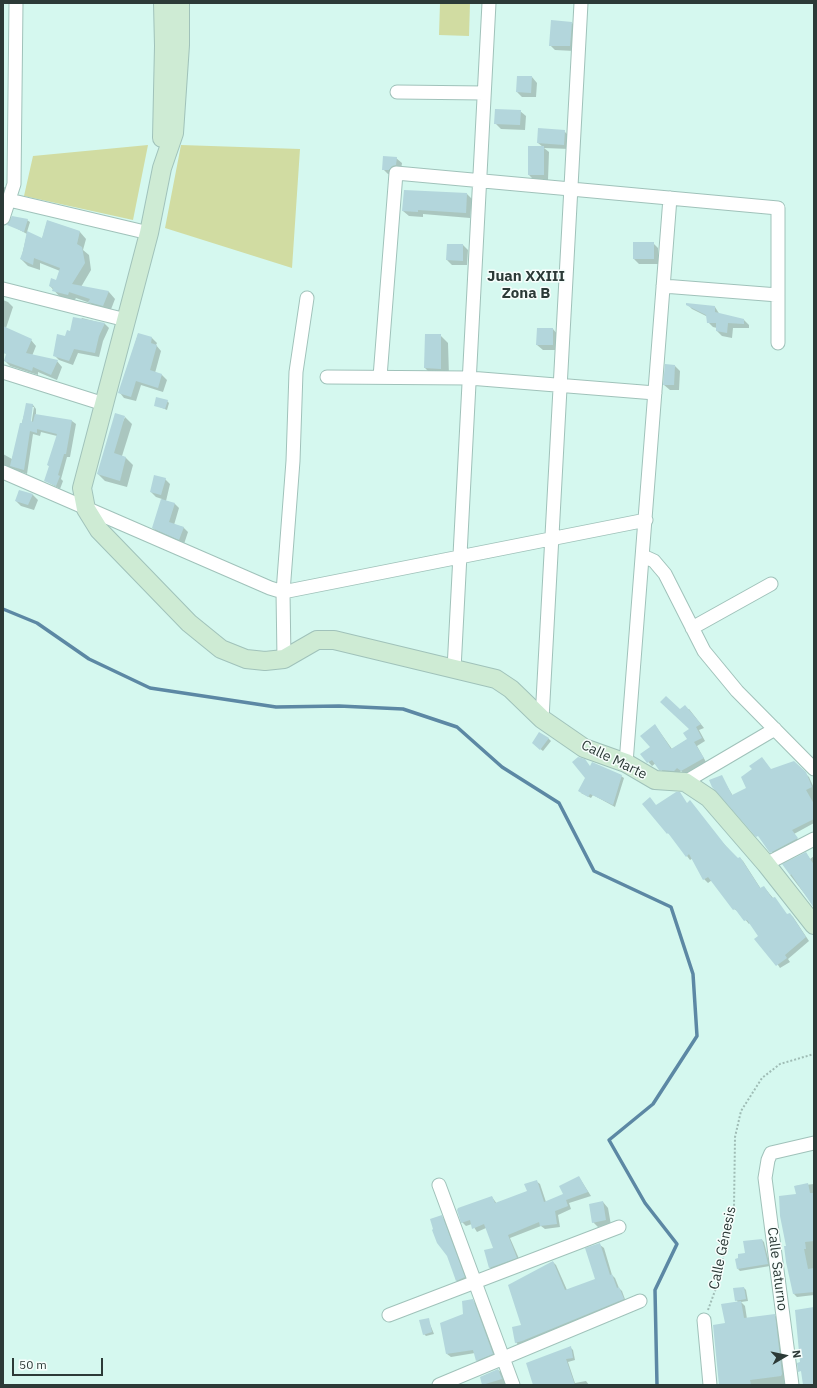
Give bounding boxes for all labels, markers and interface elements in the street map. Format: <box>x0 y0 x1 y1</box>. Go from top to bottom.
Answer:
district label: Juan XXIII Zona B <box>487 268 565 303</box>
street label: Calle Marte <box>578 737 650 783</box>
street label: Calle Génesis <box>706 1205 740 1291</box>
street label: Calle Saturno <box>764 1226 790 1312</box>
north arrow <box>765 1336 805 1376</box>
text: N <box>789 1349 804 1359</box>
scale bar <box>14 1350 105 1376</box>
text: 50 m <box>19 1357 47 1372</box>

